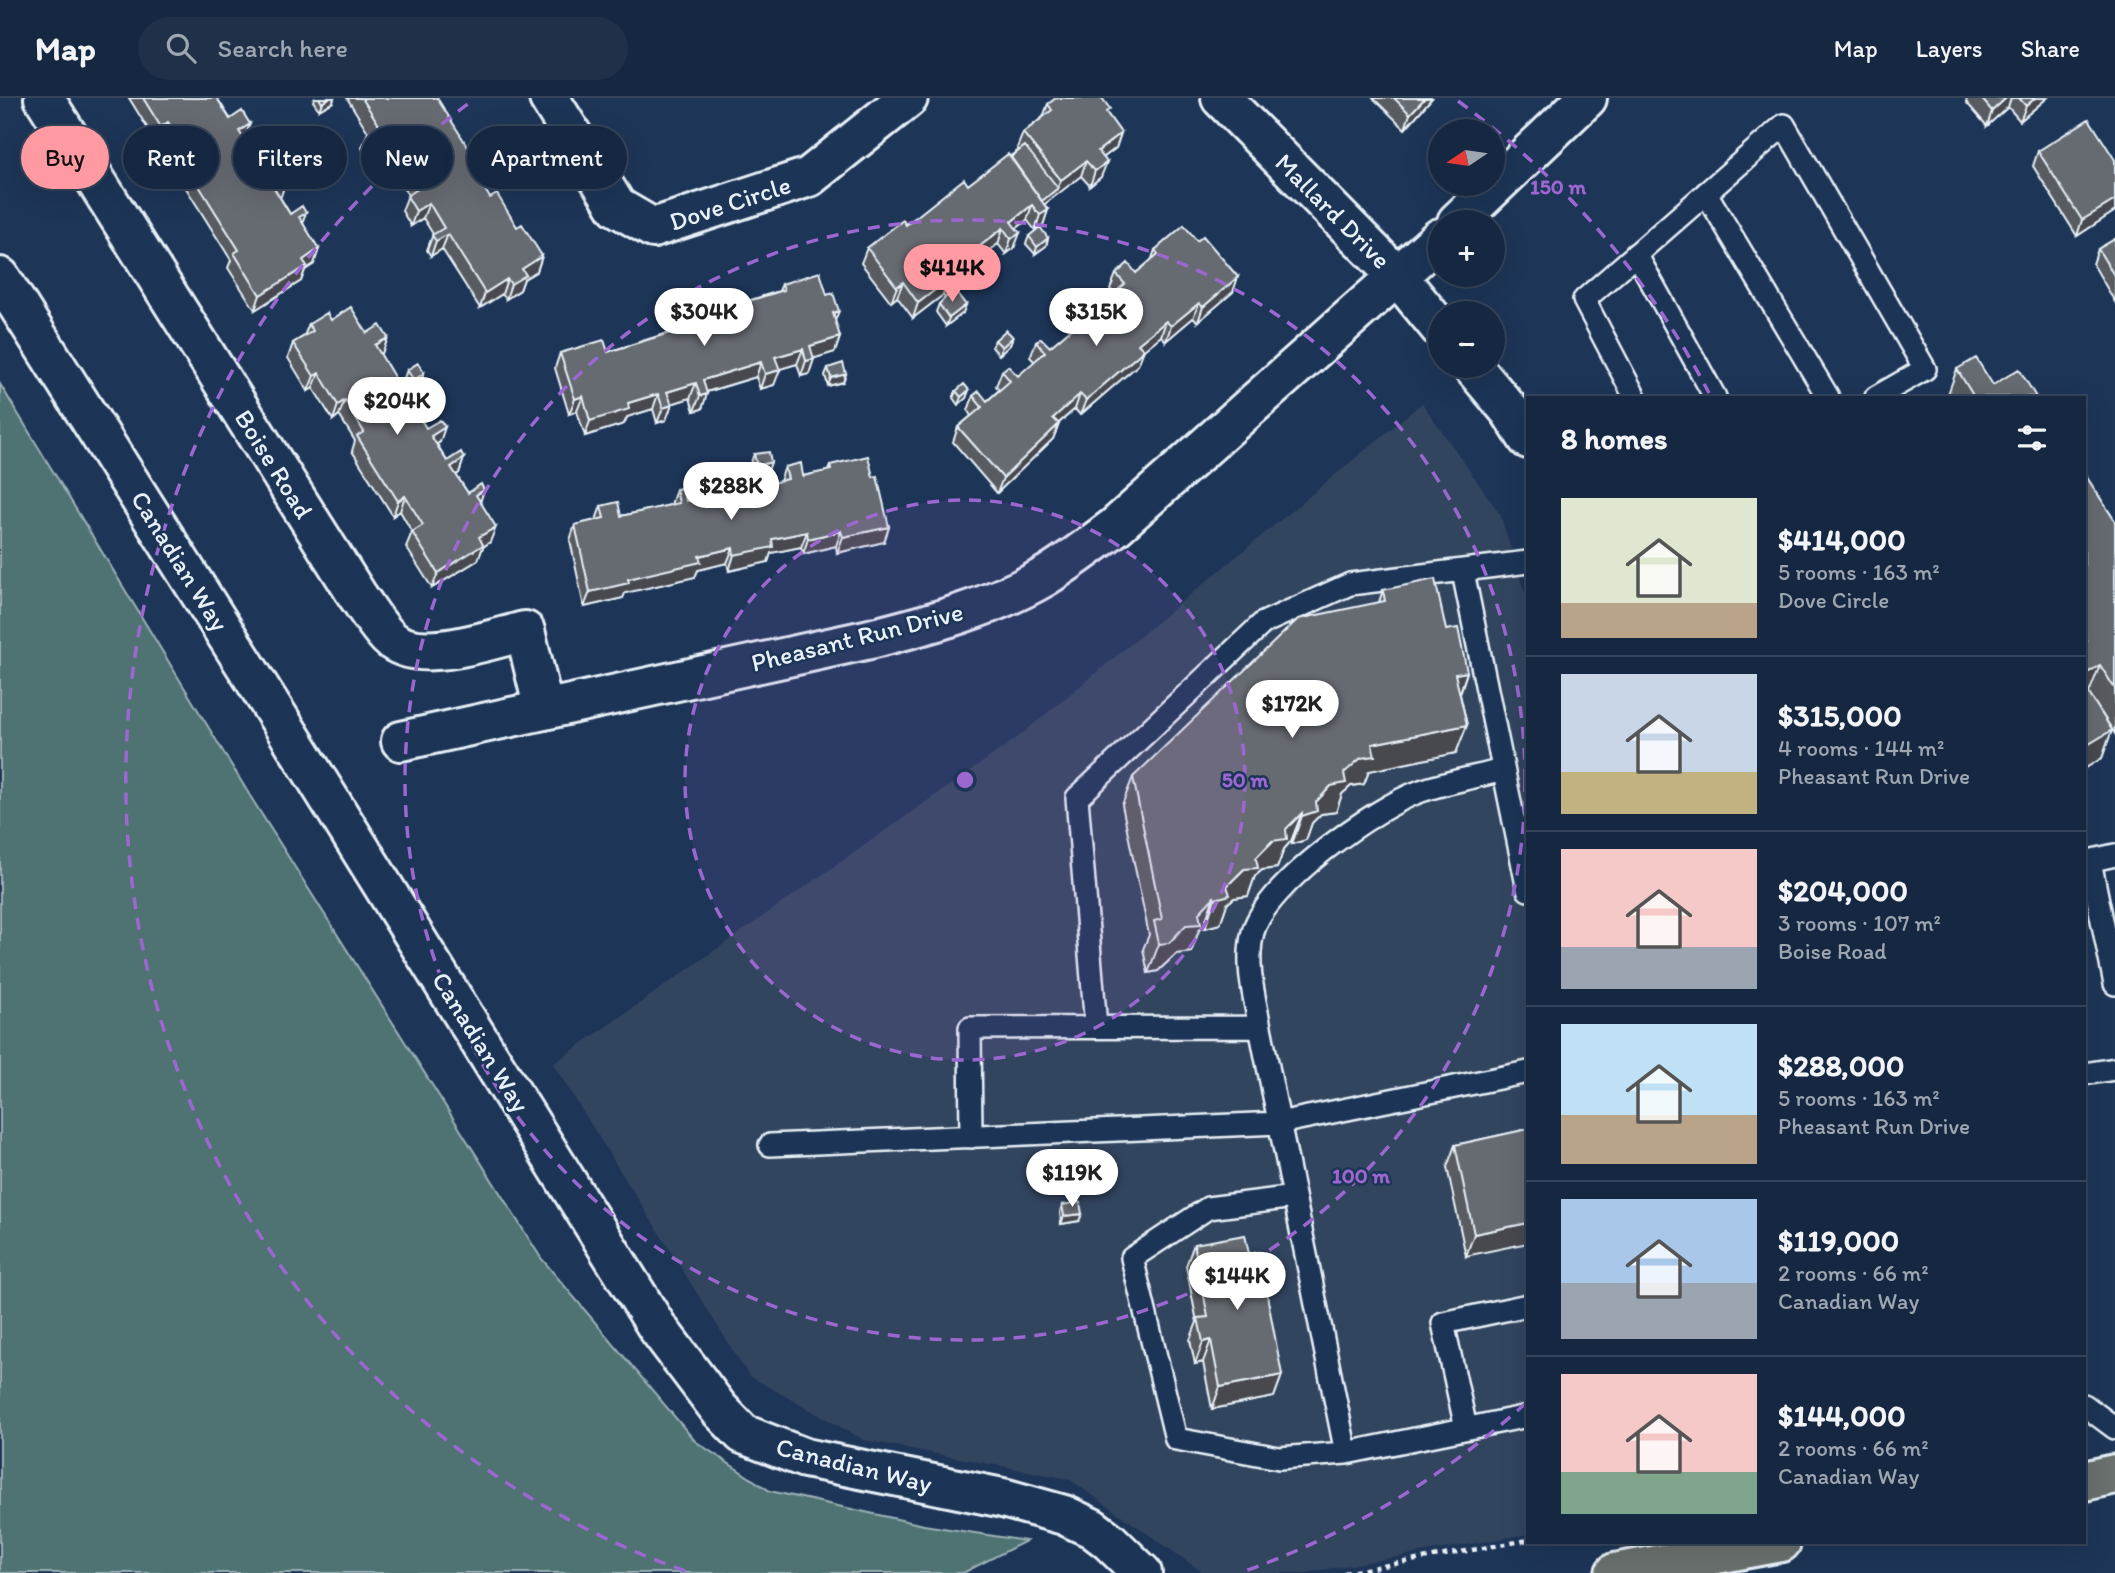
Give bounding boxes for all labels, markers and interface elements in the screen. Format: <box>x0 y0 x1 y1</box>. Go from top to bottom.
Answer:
search box <box>138 17 628 80</box>
text: Map <box>35 29 96 68</box>
icon: search <box>162 29 200 67</box>
text: Search here <box>218 32 348 64</box>
text: Map <box>1834 34 1878 63</box>
text: Layers <box>1916 34 1983 63</box>
text: Share <box>2021 34 2080 63</box>
north arrow <box>1428 119 1505 196</box>
map controls <box>1428 119 1505 378</box>
chip: Buy <box>21 126 109 189</box>
chip: Rent <box>123 126 219 189</box>
chip: Filters <box>233 126 347 189</box>
chip: New <box>361 126 453 189</box>
chip: Apartment <box>467 126 627 189</box>
street label: Mallard Drive <box>1269 147 1397 275</box>
street label: Dove Circle <box>665 168 795 238</box>
text: 150 m <box>1530 174 1586 199</box>
button: + <box>1428 210 1505 287</box>
pin: $414K <box>903 244 1001 304</box>
text: $414K <box>920 253 984 281</box>
pin: $304K <box>655 288 753 348</box>
pin: $315K <box>1047 288 1145 348</box>
text: $304K <box>671 297 737 325</box>
text: $315K <box>1065 297 1127 325</box>
button: − <box>1428 301 1505 378</box>
pin: $204K <box>348 378 446 437</box>
text: $204K <box>364 386 430 414</box>
street label: Boise Road <box>228 403 320 525</box>
icon: filters <box>2013 419 2051 457</box>
text: 8 homes <box>1561 420 1668 457</box>
pin: $288K <box>682 462 780 522</box>
text: $288K <box>699 471 763 499</box>
street label: Canadian Way <box>124 485 236 637</box>
text: $414,000 <box>1778 521 1906 558</box>
icon: home <box>1617 526 1701 610</box>
text: 5 rooms · 163 m² <box>1778 558 1940 586</box>
text: Dove Circle <box>1778 586 1889 614</box>
street label: Pheasant Run Drive <box>748 595 966 679</box>
pin: $172K <box>1243 680 1341 740</box>
text: $172K <box>1262 689 1322 717</box>
text: $315,000 <box>1778 697 1902 734</box>
icon: home <box>1617 702 1701 786</box>
text: 4 rooms · 144 m² <box>1778 734 1944 762</box>
text: Pheasant Run Drive <box>1778 762 1970 790</box>
text: 50 m <box>1222 767 1269 792</box>
centre of rings <box>953 768 977 792</box>
text: $204,000 <box>1778 872 1908 909</box>
icon: home <box>1617 877 1701 961</box>
text: 3 rooms · 107 m² <box>1778 909 1941 937</box>
text: Boise Road <box>1778 937 1887 965</box>
street label: Canadian Way <box>425 966 537 1118</box>
text: $288,000 <box>1778 1047 1904 1084</box>
icon: home <box>1617 1052 1701 1136</box>
text: 5 rooms · 163 m² <box>1778 1084 1940 1112</box>
text: Pheasant Run Drive <box>1778 1112 1970 1140</box>
pin: $119K <box>1023 1150 1121 1209</box>
text: $119K <box>1042 1158 1102 1186</box>
text: 100 m <box>1332 1163 1390 1188</box>
text: $119,000 <box>1778 1222 1899 1259</box>
icon: home <box>1617 1227 1701 1311</box>
pin: $144K <box>1188 1252 1286 1312</box>
text: 2 rooms · 66 m² <box>1778 1259 1929 1287</box>
text: $144K <box>1205 1261 1269 1289</box>
text: Canadian Way <box>1778 1287 1919 1315</box>
text: $144,000 <box>1778 1397 1906 1434</box>
icon: home <box>1617 1402 1701 1486</box>
street label: Canadian Way <box>773 1430 935 1500</box>
text: 2 rooms · 66 m² <box>1778 1434 1929 1462</box>
text: Canadian Way <box>1778 1462 1919 1490</box>

